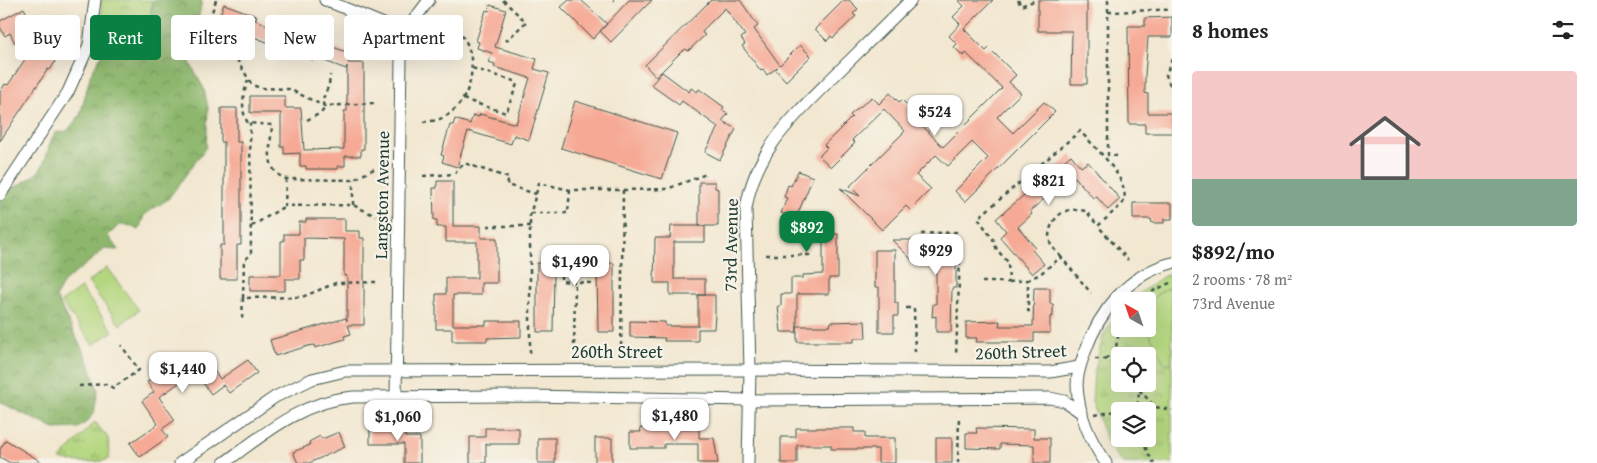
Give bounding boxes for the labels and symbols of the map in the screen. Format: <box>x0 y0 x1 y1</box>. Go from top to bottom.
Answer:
pin: $524 <box>905 94 965 137</box>
street label: Langston Avenue <box>367 131 396 259</box>
pin: $821 <box>1019 164 1079 206</box>
street label: 73rd Avenue <box>716 198 745 292</box>
pin: $892 <box>777 210 837 253</box>
pin: $929 <box>906 234 966 276</box>
pin: $1,490 <box>534 244 616 287</box>
north arrow <box>1111 292 1156 338</box>
street label: 260th Street <box>975 336 1068 367</box>
street label: 260th Street <box>571 338 664 365</box>
pin: $1,440 <box>142 352 224 394</box>
pin: $1,480 <box>634 398 716 441</box>
pin: $1,060 <box>357 400 439 442</box>

